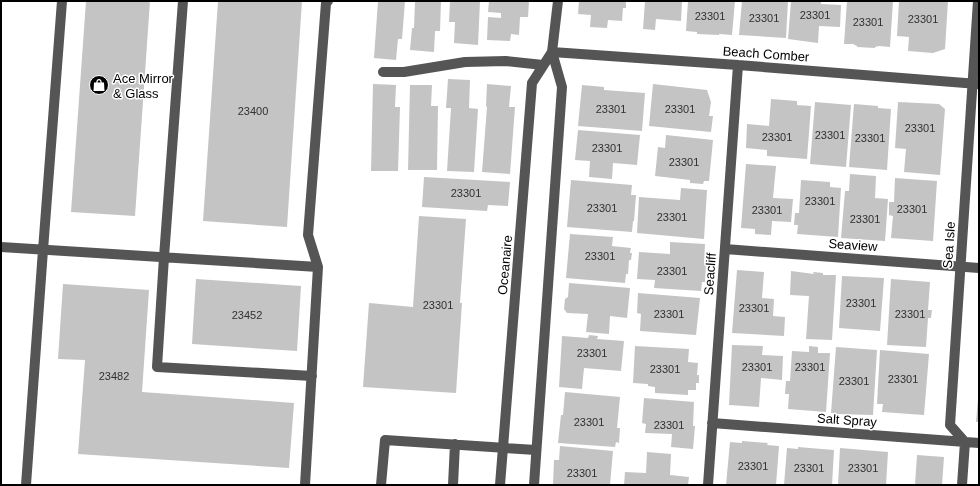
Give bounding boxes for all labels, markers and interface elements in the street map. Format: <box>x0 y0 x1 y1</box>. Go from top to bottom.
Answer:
house number: 23301 <box>800 9 830 21</box>
house number: 23301 <box>695 10 725 22</box>
house number: 23301 <box>749 12 779 24</box>
house number: 23301 <box>908 13 938 25</box>
house number: 23301 <box>853 16 883 28</box>
street label: Beach Comber <box>722 43 810 65</box>
place label: Ace Mirror & Glass <box>113 71 174 101</box>
shop icon: Ace Mirror & Glass <box>88 74 110 96</box>
house number: 23301 <box>596 103 626 115</box>
house number: 23301 <box>665 103 695 115</box>
house number: 23400 <box>238 105 268 117</box>
house number: 23301 <box>905 122 935 134</box>
house number: 23301 <box>815 129 845 141</box>
house number: 23301 <box>762 131 792 143</box>
house number: 23301 <box>855 132 885 144</box>
house number: 23301 <box>592 142 622 154</box>
house number: 23301 <box>669 156 699 168</box>
house number: 23301 <box>451 187 481 199</box>
house number: 23301 <box>805 195 835 207</box>
house number: 23301 <box>587 202 617 214</box>
house number: 23301 <box>897 203 927 215</box>
house number: 23301 <box>752 204 782 216</box>
house number: 23301 <box>657 211 687 223</box>
house number: 23301 <box>850 213 880 225</box>
street label: Sea Isle <box>940 221 958 269</box>
street label: Oceanaire <box>495 234 515 296</box>
street label: Seaview <box>828 236 879 254</box>
house number: 23301 <box>585 250 615 262</box>
street label: Seacliff <box>701 252 719 296</box>
house number: 23301 <box>657 265 687 277</box>
house number: 23301 <box>846 297 876 309</box>
house number: 23301 <box>423 299 453 311</box>
house number: 23301 <box>739 302 769 314</box>
house number: 23301 <box>654 308 684 320</box>
house number: 23301 <box>895 308 925 320</box>
house number: 23452 <box>232 309 262 321</box>
house number: 23301 <box>577 347 607 359</box>
house number: 23301 <box>742 361 772 373</box>
house number: 23301 <box>795 361 825 373</box>
house number: 23301 <box>650 363 680 375</box>
house number: 23482 <box>99 370 129 382</box>
house number: 23301 <box>888 373 918 385</box>
house number: 23301 <box>839 375 869 387</box>
street label: Salt Spray <box>817 410 878 430</box>
house number: 23301 <box>574 416 604 428</box>
house number: 23301 <box>654 419 684 431</box>
house number: 23301 <box>738 460 768 472</box>
house number: 23301 <box>794 462 824 474</box>
house number: 23301 <box>848 462 878 474</box>
house number: 23301 <box>567 467 597 479</box>

